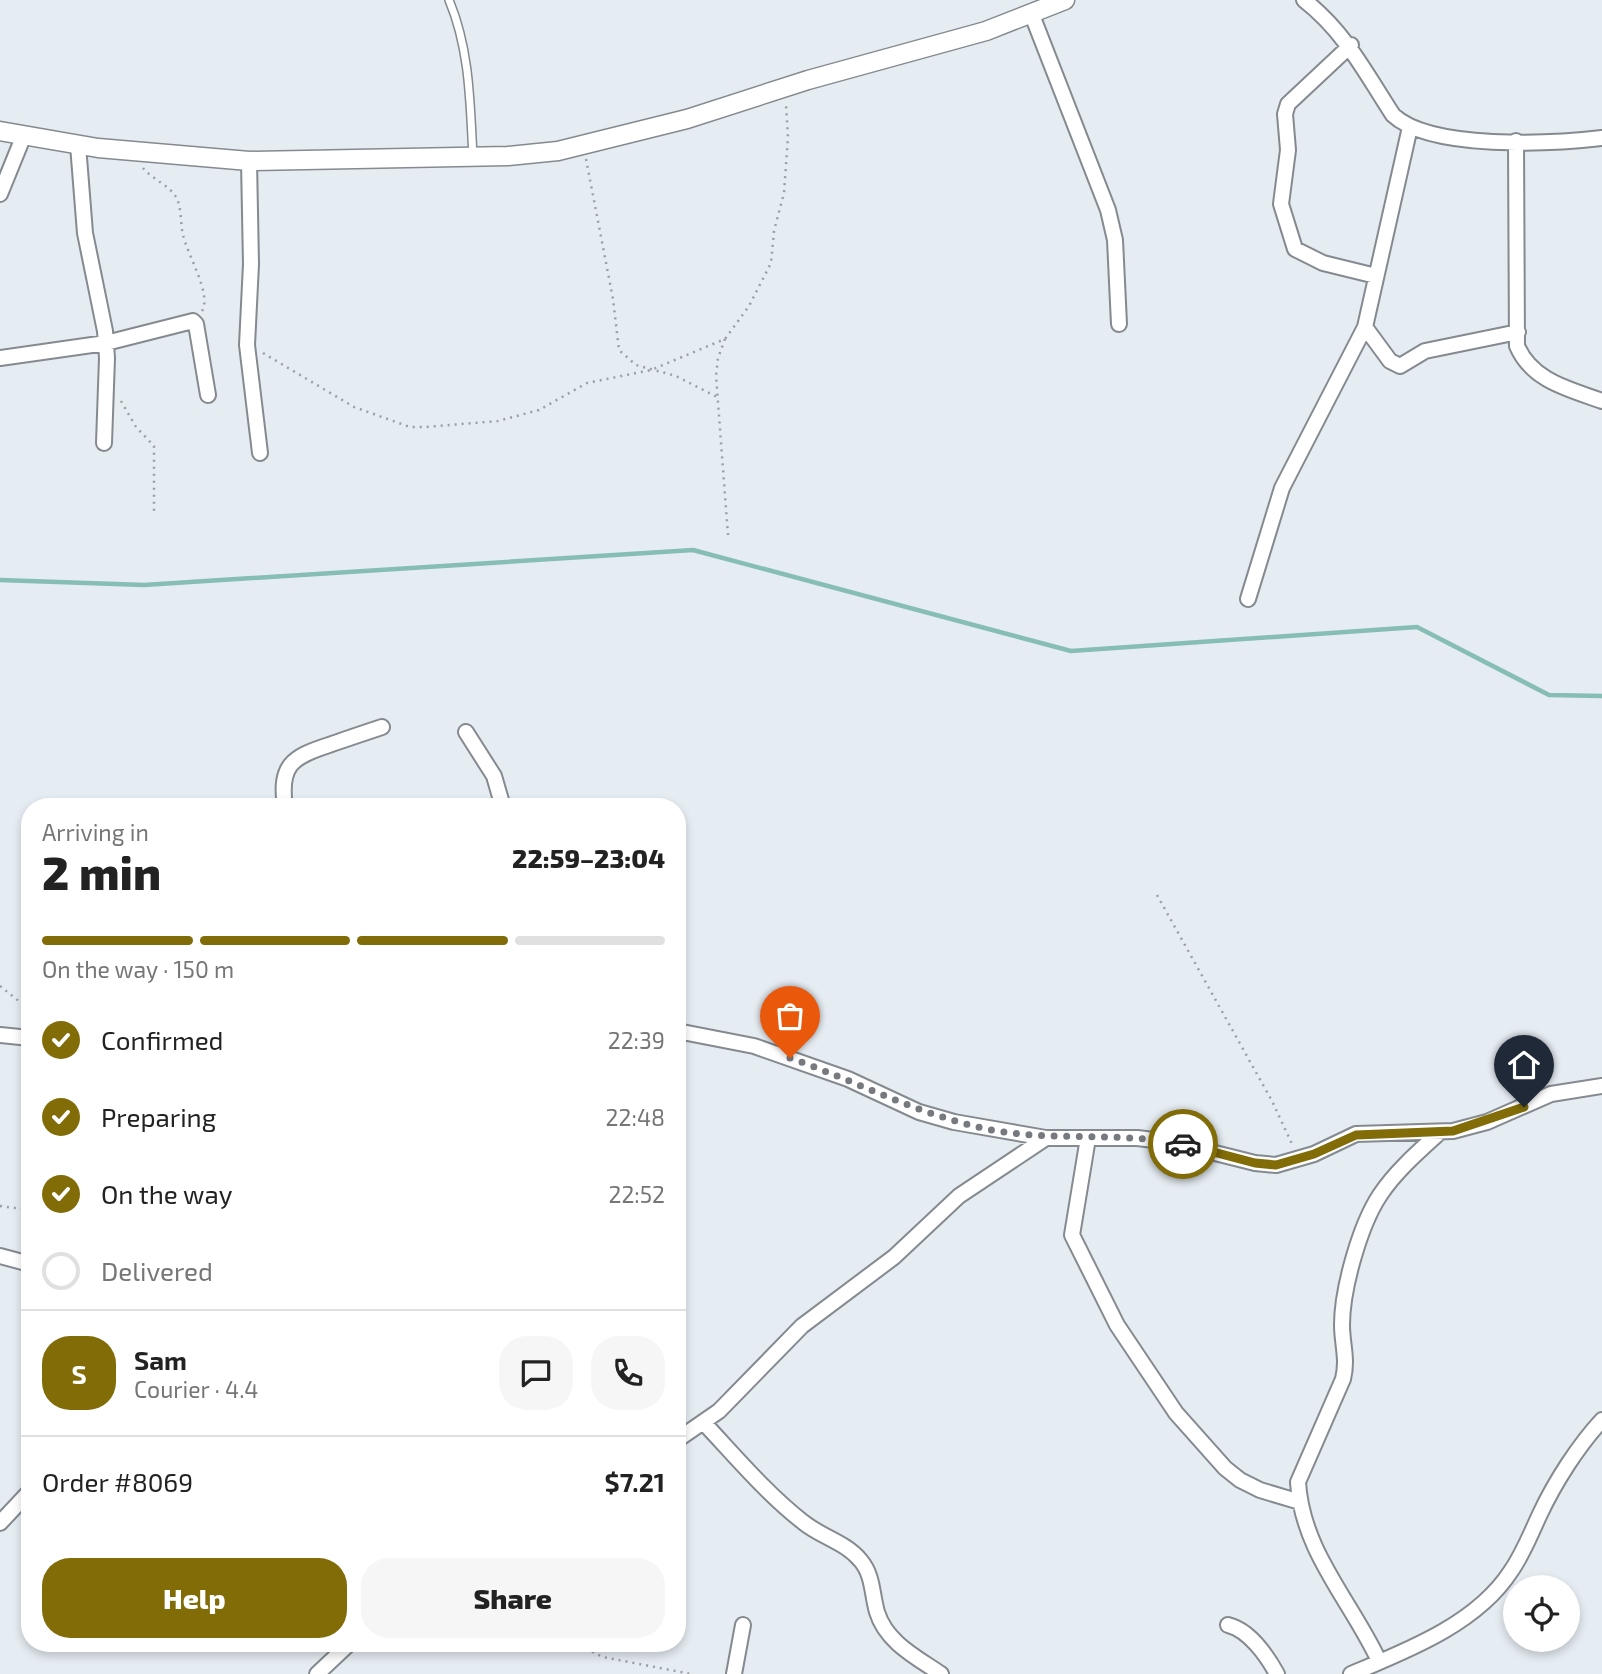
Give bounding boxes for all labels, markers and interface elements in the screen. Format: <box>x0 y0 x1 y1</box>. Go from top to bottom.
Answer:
text: Arriving in <box>42 818 149 846</box>
text: 22:59–23:04 <box>512 842 665 873</box>
text: 2 min <box>42 844 161 899</box>
text: On the way · 150 m <box>42 955 234 983</box>
pin <box>760 986 820 1058</box>
icon: bag <box>771 997 809 1035</box>
icon: check <box>42 1021 80 1059</box>
text: Confirmed <box>101 1024 224 1055</box>
text: 22:39 <box>608 1026 665 1054</box>
pin <box>1494 1035 1554 1107</box>
icon: home <box>1505 1046 1543 1084</box>
icon: check <box>42 1098 80 1136</box>
text: Preparing <box>101 1101 216 1132</box>
text: 22:48 <box>606 1103 665 1131</box>
courier <box>1148 1109 1218 1179</box>
icon: car <box>1164 1125 1202 1163</box>
icon: check <box>42 1175 80 1213</box>
text: On the way <box>101 1178 232 1209</box>
text: 22:52 <box>608 1180 665 1208</box>
text: Delivered <box>101 1255 213 1286</box>
button: chat <box>499 1336 573 1410</box>
button: phone <box>591 1336 665 1410</box>
text: Sam <box>134 1344 187 1375</box>
text: S <box>71 1358 87 1389</box>
text: Courier · 4.4 <box>134 1375 258 1403</box>
text: Order #8069 <box>42 1466 193 1497</box>
text: $7.21 <box>605 1466 665 1497</box>
button: Help <box>42 1558 347 1638</box>
button: Share <box>361 1558 665 1638</box>
map controls <box>1503 1575 1580 1652</box>
button: locate <box>1503 1575 1580 1652</box>

